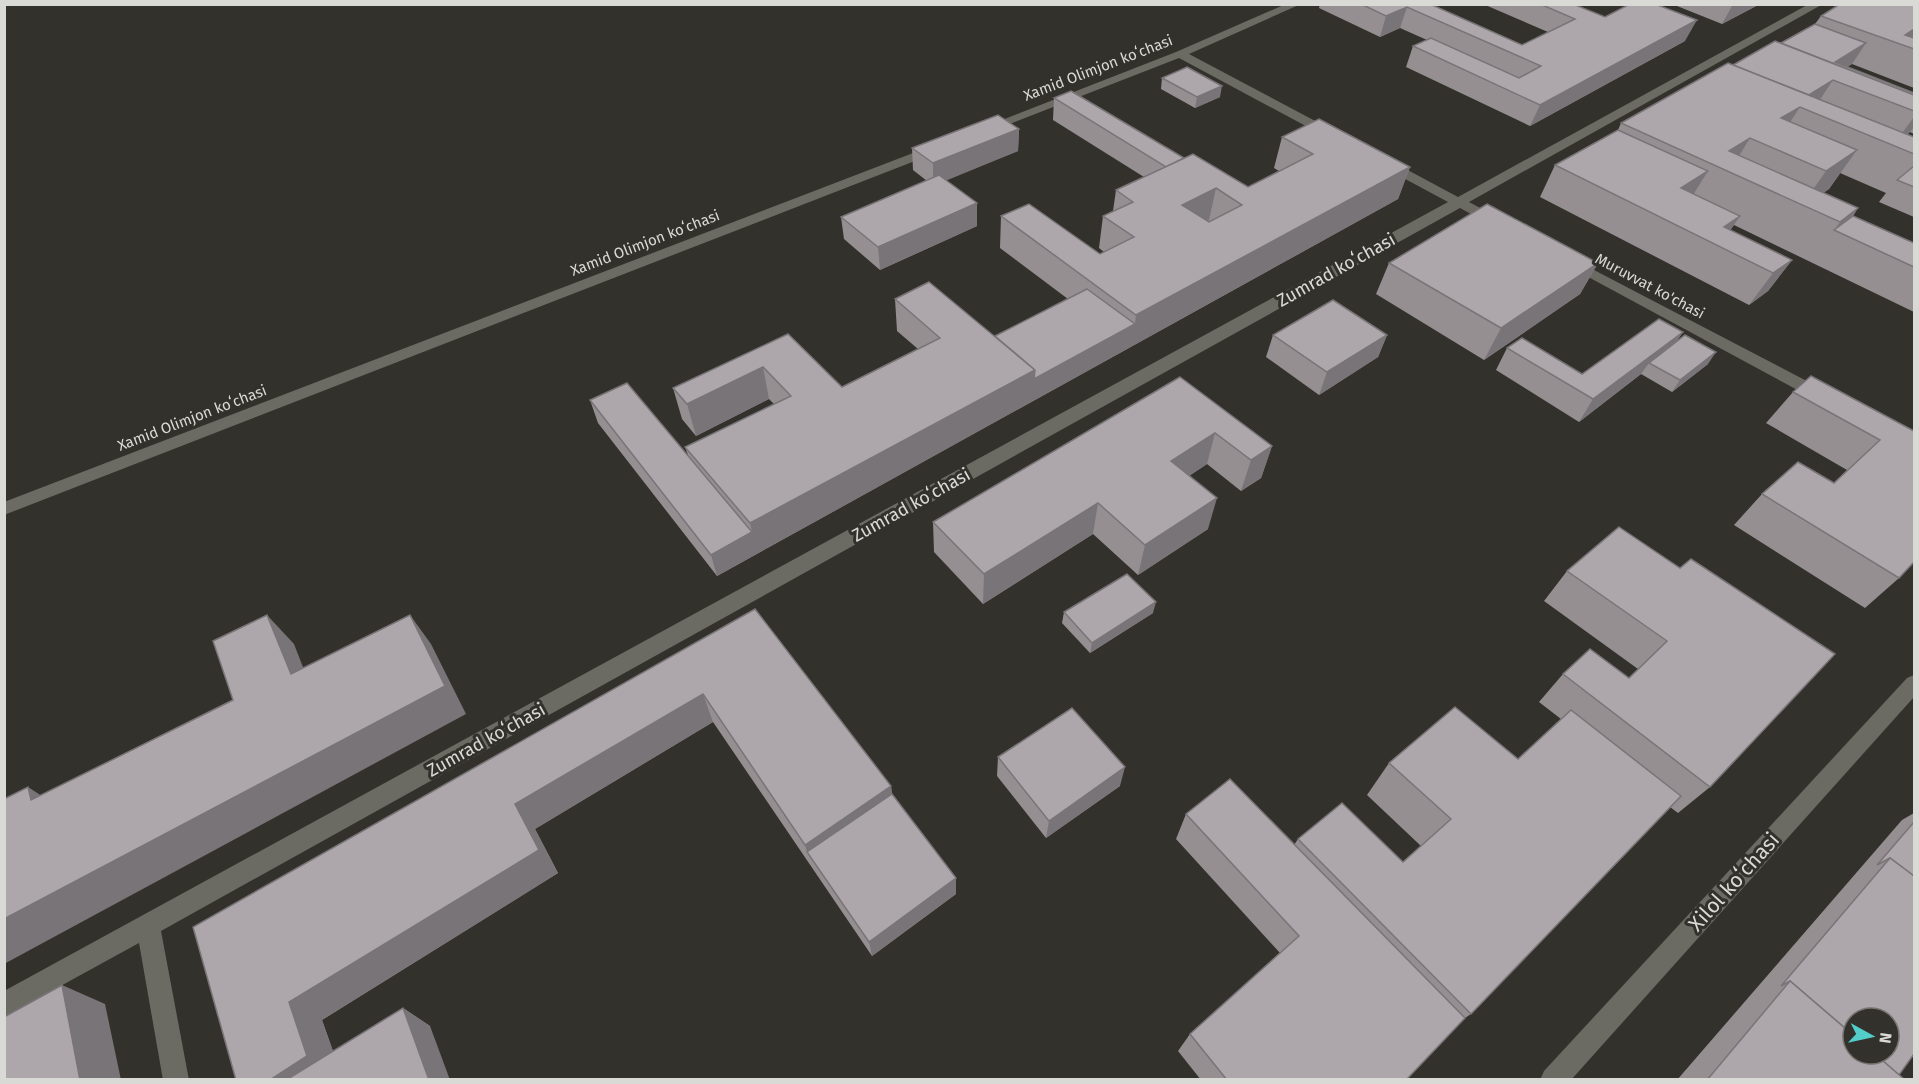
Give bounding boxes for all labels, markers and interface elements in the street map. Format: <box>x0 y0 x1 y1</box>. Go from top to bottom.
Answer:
street label: Xamid Olimjon koʻchasi <box>1021 31 1175 105</box>
street label: Xamid Olimjon koʻchasi <box>568 206 722 280</box>
street label: Zumrad koʻchasi <box>1273 228 1399 312</box>
street label: Muruvvat ko'chasi <box>1592 250 1708 322</box>
street label: Xamid Olimjon koʻchasi <box>115 381 269 455</box>
street label: Zumrad koʻchasi <box>848 463 974 547</box>
street label: Zumrad koʻchasi <box>423 698 549 782</box>
street label: Xilol koʻchasi <box>1683 827 1785 937</box>
north arrow <box>1841 1006 1901 1066</box>
text: N <box>1875 1031 1896 1045</box>

